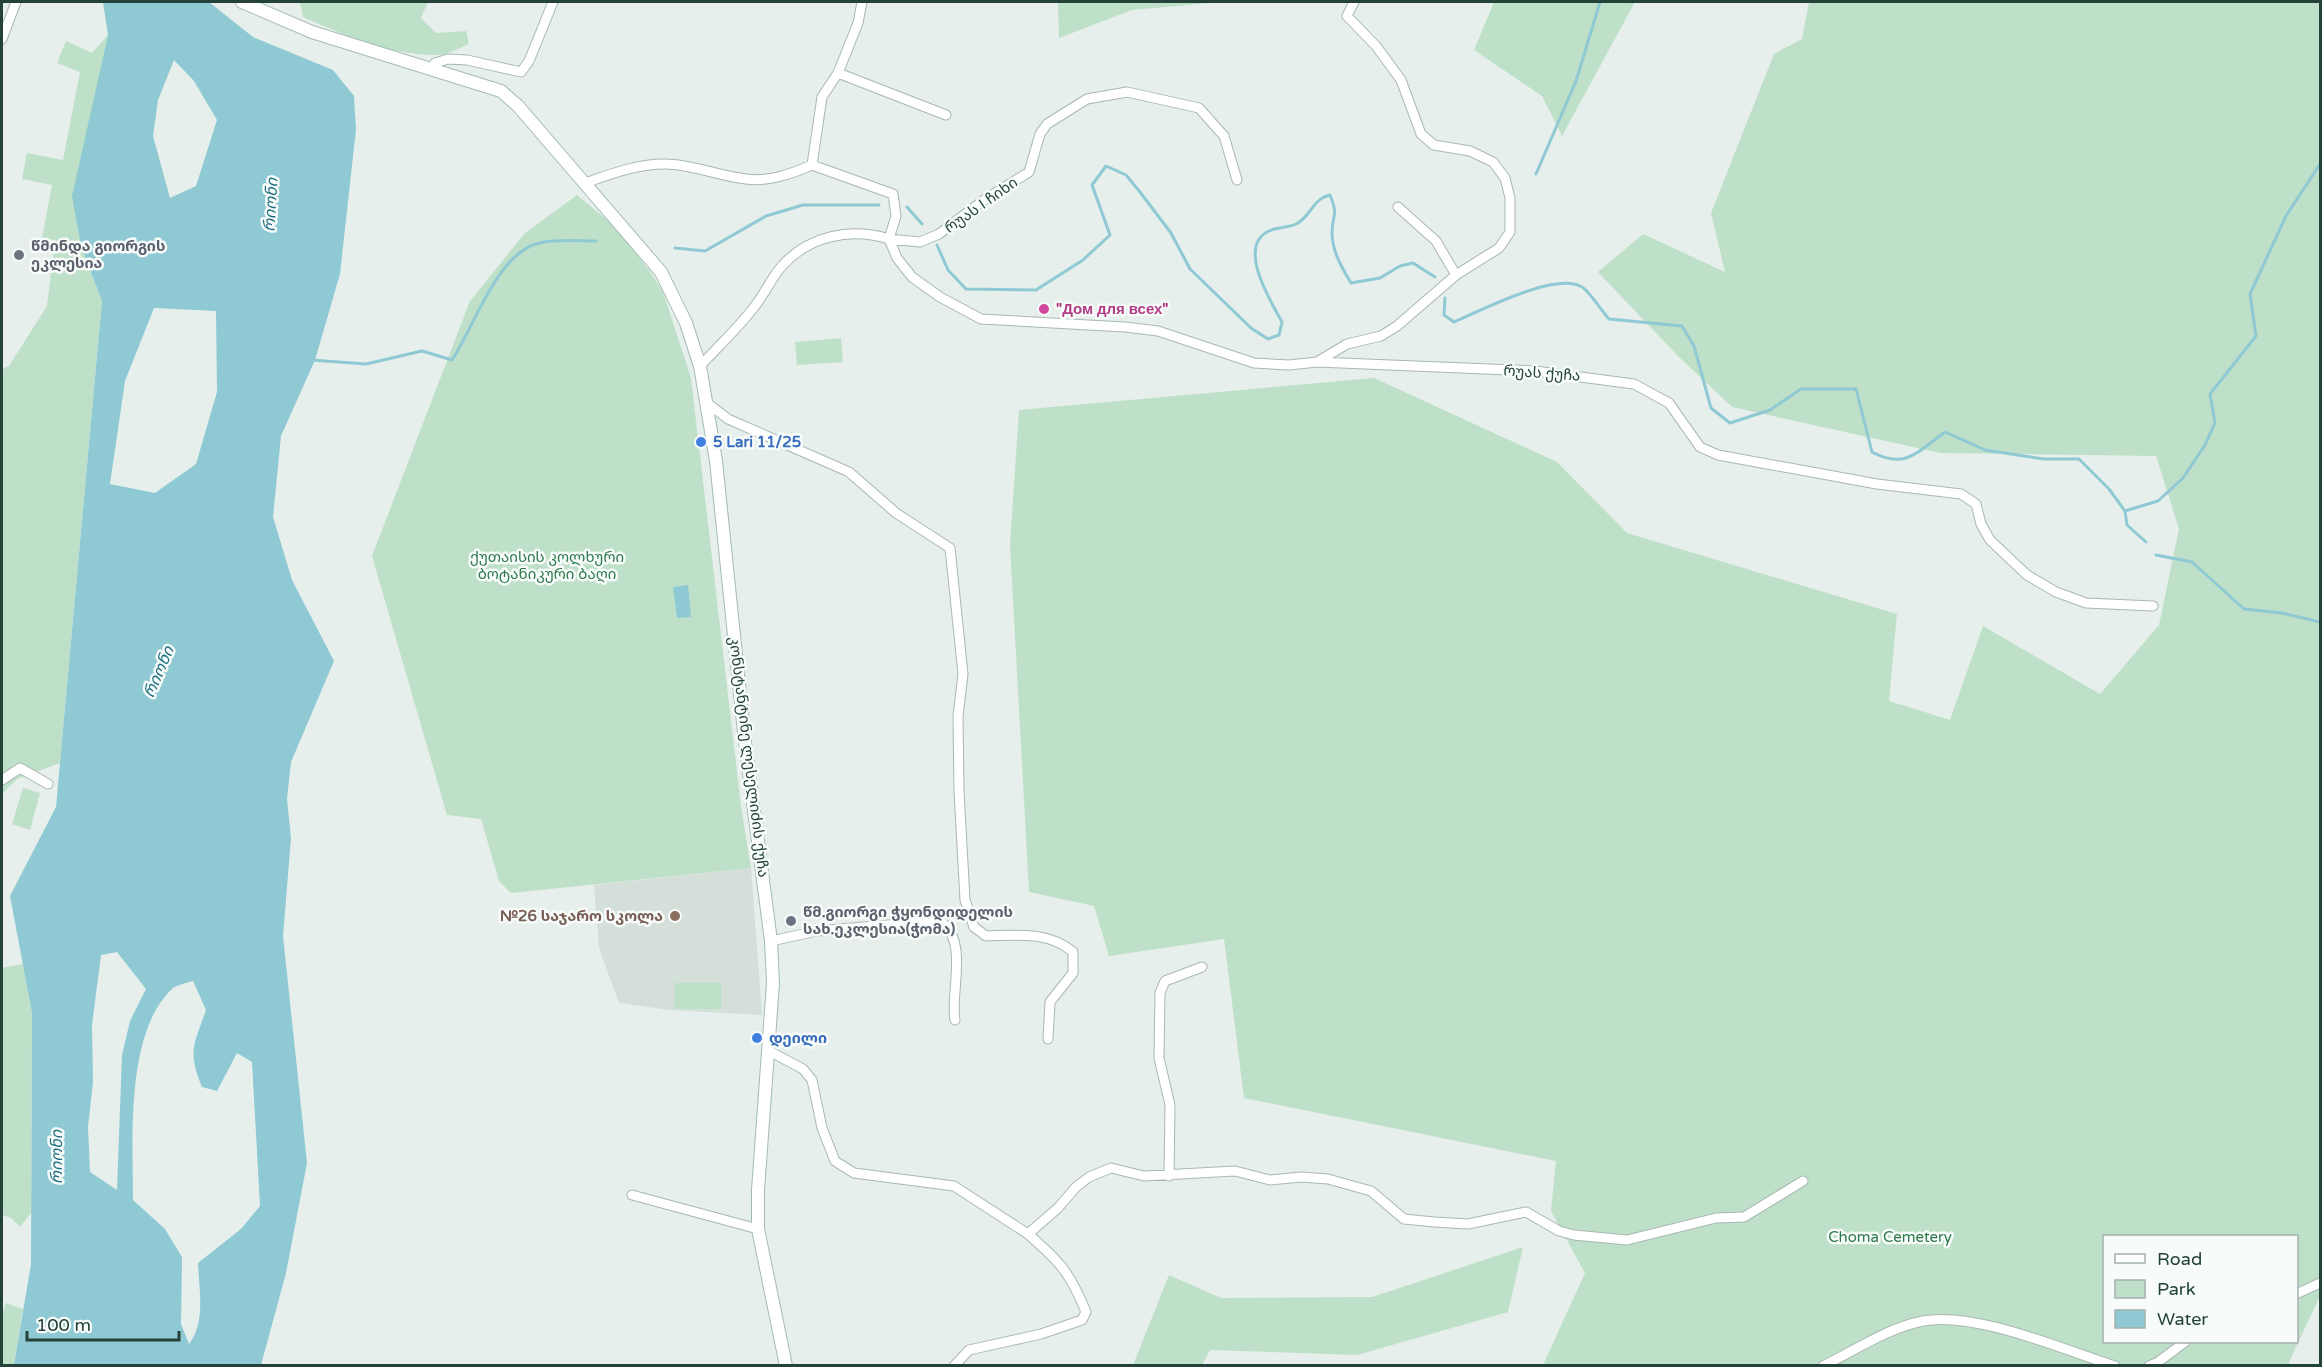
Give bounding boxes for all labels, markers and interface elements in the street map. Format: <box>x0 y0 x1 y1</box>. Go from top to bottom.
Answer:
street label: რუას I ჩიხი <box>941 173 1021 237</box>
water label: რიონი <box>260 177 282 232</box>
place label: წმინდა გიორგის ეკლესია <box>31 237 165 272</box>
marker: წმინდა გიორგის ეკლესია <box>12 248 26 262</box>
place label: "Дом для всех" <box>1056 300 1169 318</box>
marker: "Дом для всех" <box>1037 302 1051 316</box>
street label: რუას ქუჩა <box>1503 361 1581 385</box>
place label: 5 Lari 11/25 <box>713 433 801 451</box>
marker: 5 Lari 11/25 <box>694 435 708 449</box>
park label: ქუთაისის კოლხური ბოტანიკური ბაღი <box>470 548 624 583</box>
street label: კონსტანტინე ლესელიძის ქუჩა <box>725 636 773 878</box>
water label: რიონი <box>139 643 179 701</box>
place label: წმ.გიორგი ჭყონდიდელის სახ.ეკლესია(ჭომა) <box>803 903 1013 938</box>
place label: №26 საჯარო სკოლა <box>500 907 663 925</box>
marker: №26 საჯარო სკოლა <box>668 909 682 923</box>
marker: წმ.გიორგი ჭყონდიდელის სახ.ეკლესია(ჭომა) <box>784 914 798 928</box>
place label: დეილი <box>769 1029 827 1047</box>
marker: დეილი <box>750 1031 764 1045</box>
water label: რიონი <box>47 1129 67 1184</box>
park label: Choma Cemetery <box>1828 1228 1952 1246</box>
legend <box>2103 1235 2298 1343</box>
text: Road <box>2157 1248 2202 1270</box>
text: Park <box>2157 1278 2196 1300</box>
scale bar <box>27 1304 178 1342</box>
text: Water <box>2157 1308 2208 1330</box>
text: 100 m <box>36 1314 91 1336</box>

